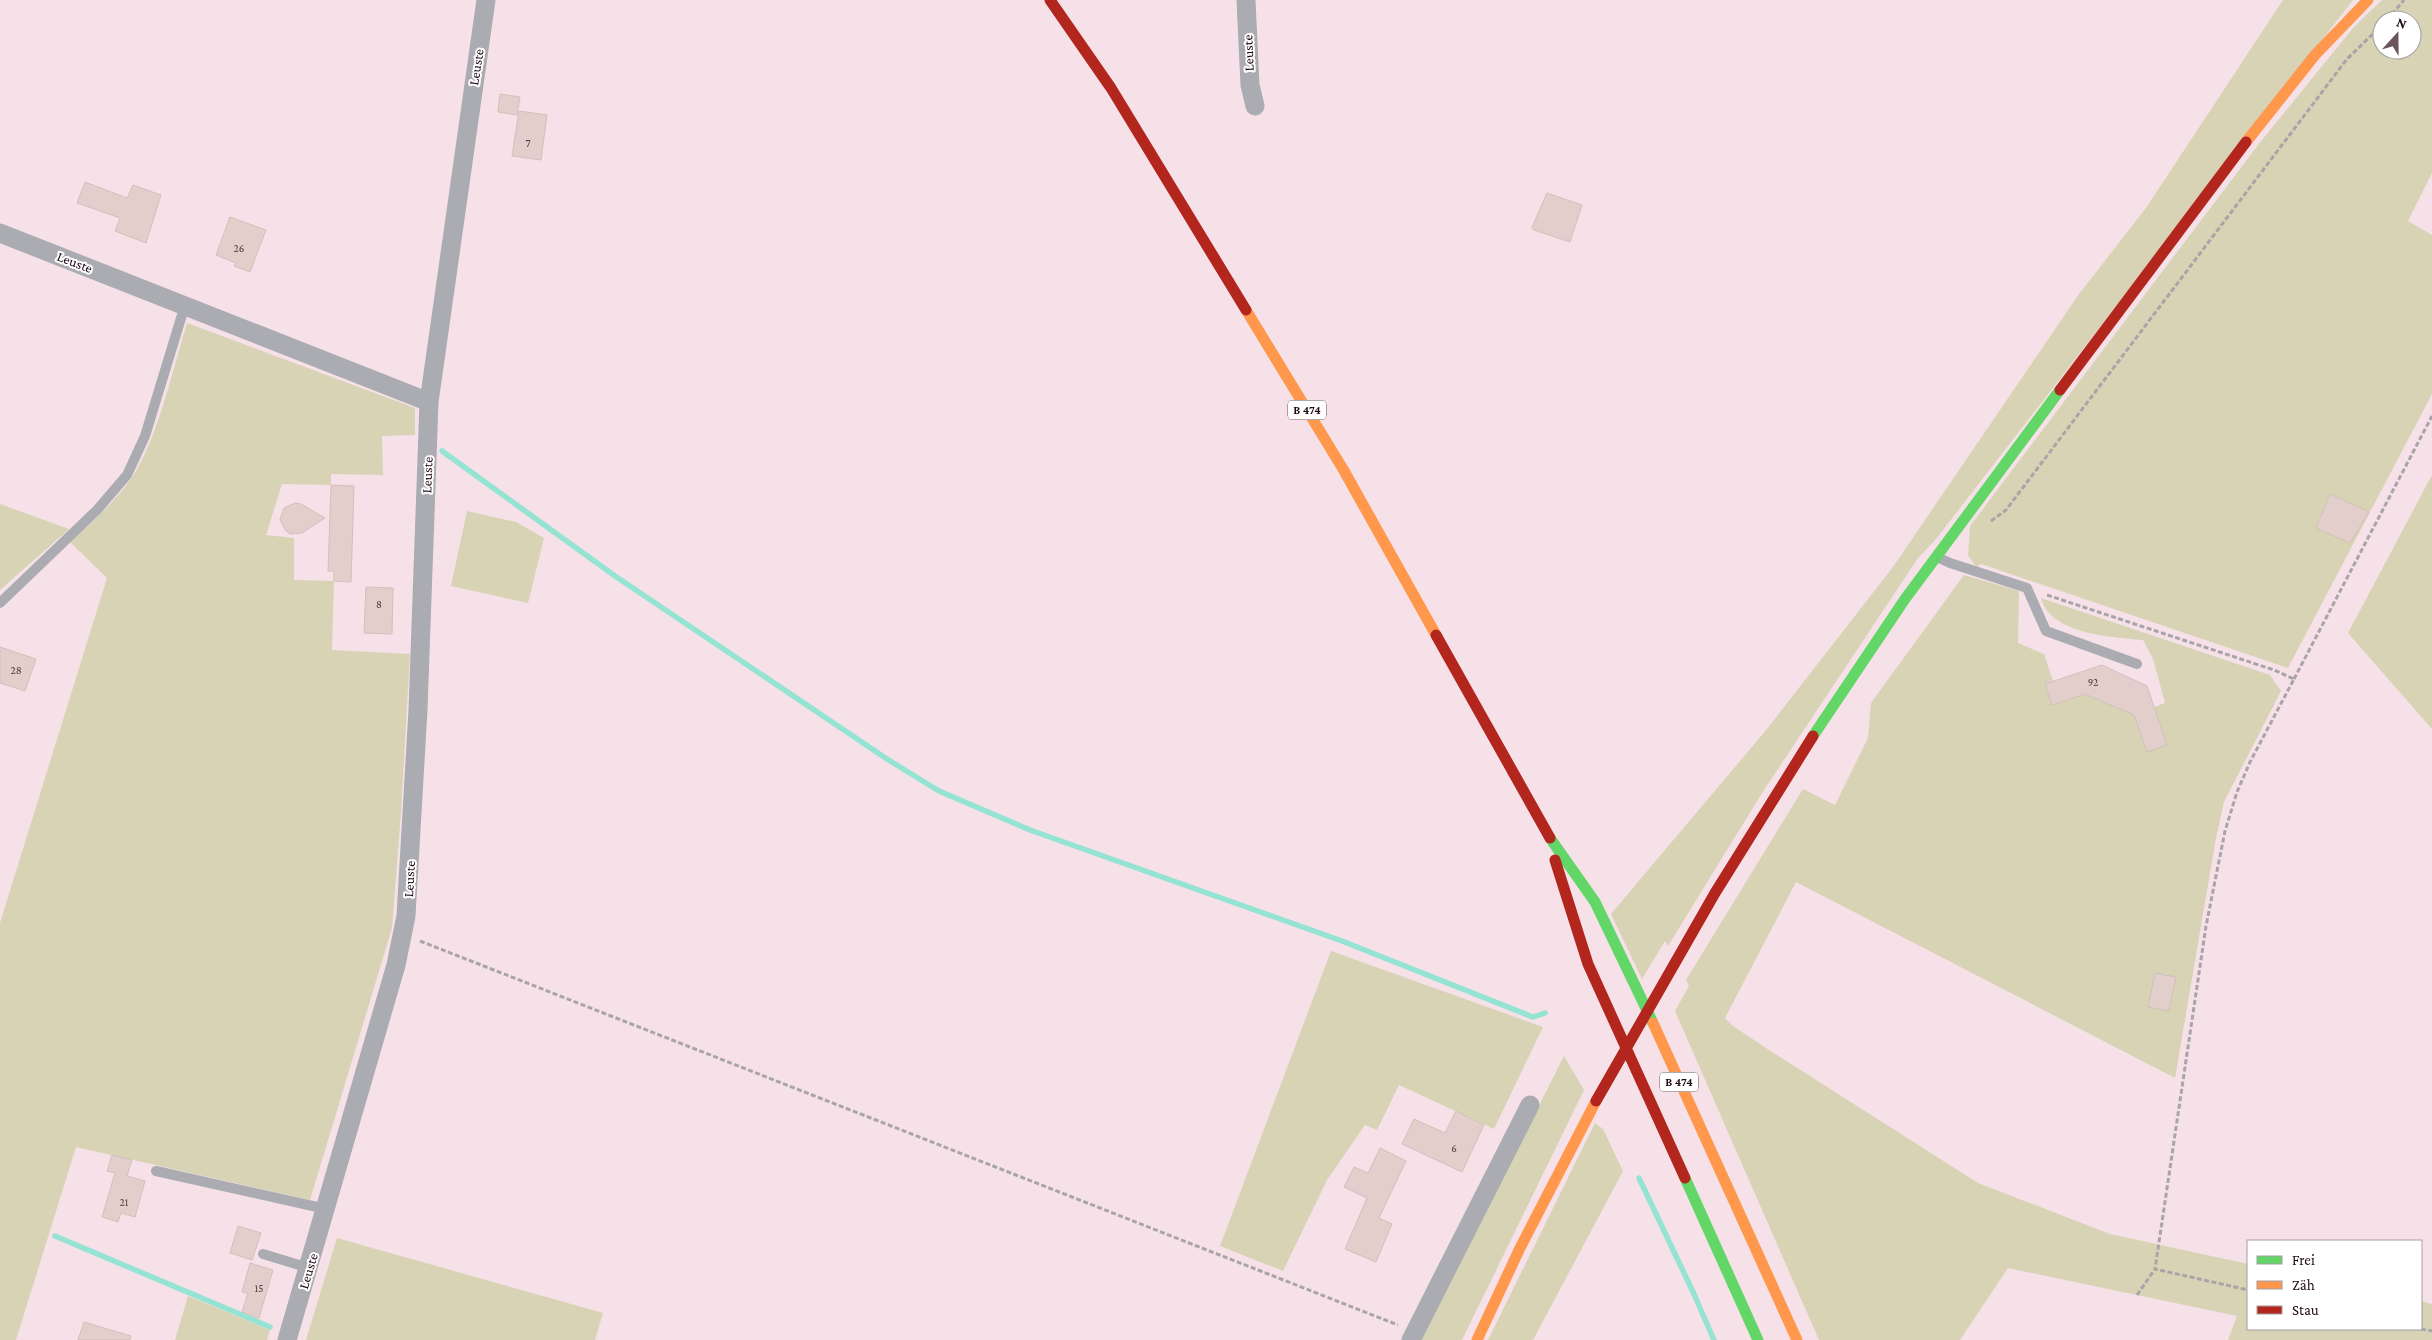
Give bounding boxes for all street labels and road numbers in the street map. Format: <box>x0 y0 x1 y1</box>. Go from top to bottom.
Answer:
street label: Leuste <box>1239 34 1257 72</box>
street label: Leuste <box>465 48 487 86</box>
street label: Leuste <box>55 248 95 276</box>
road number: B 474 <box>1288 400 1326 420</box>
street label: Leuste <box>418 456 436 494</box>
street label: Leuste <box>400 860 418 898</box>
road number: B 474 <box>1660 1072 1698 1092</box>
street label: Leuste <box>295 1251 321 1291</box>

